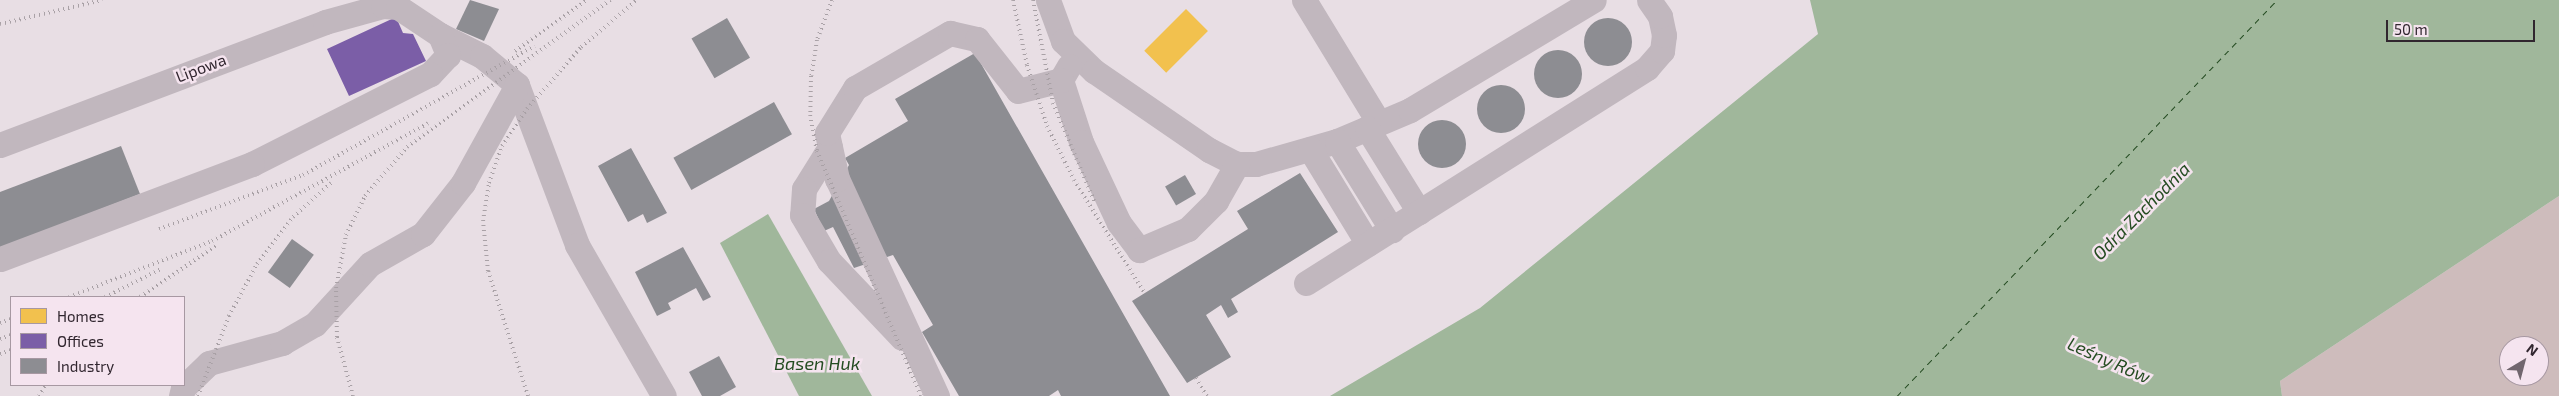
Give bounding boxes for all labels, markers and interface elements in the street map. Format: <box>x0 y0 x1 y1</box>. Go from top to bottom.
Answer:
scale bar <box>2389 10 2538 42</box>
text: 50 m <box>2394 20 2428 38</box>
street label: Lipowa <box>173 50 229 86</box>
water label: Odra Zachodnia <box>2088 158 2194 264</box>
legend <box>10 296 185 386</box>
text: Homes <box>57 307 104 325</box>
text: Offices <box>57 332 104 350</box>
water label: Leśny Rów <box>2064 332 2154 388</box>
north arrow <box>2499 336 2549 386</box>
text: N <box>2524 340 2542 359</box>
water label: Basen Huk <box>774 352 860 374</box>
text: Industry <box>57 357 114 375</box>

